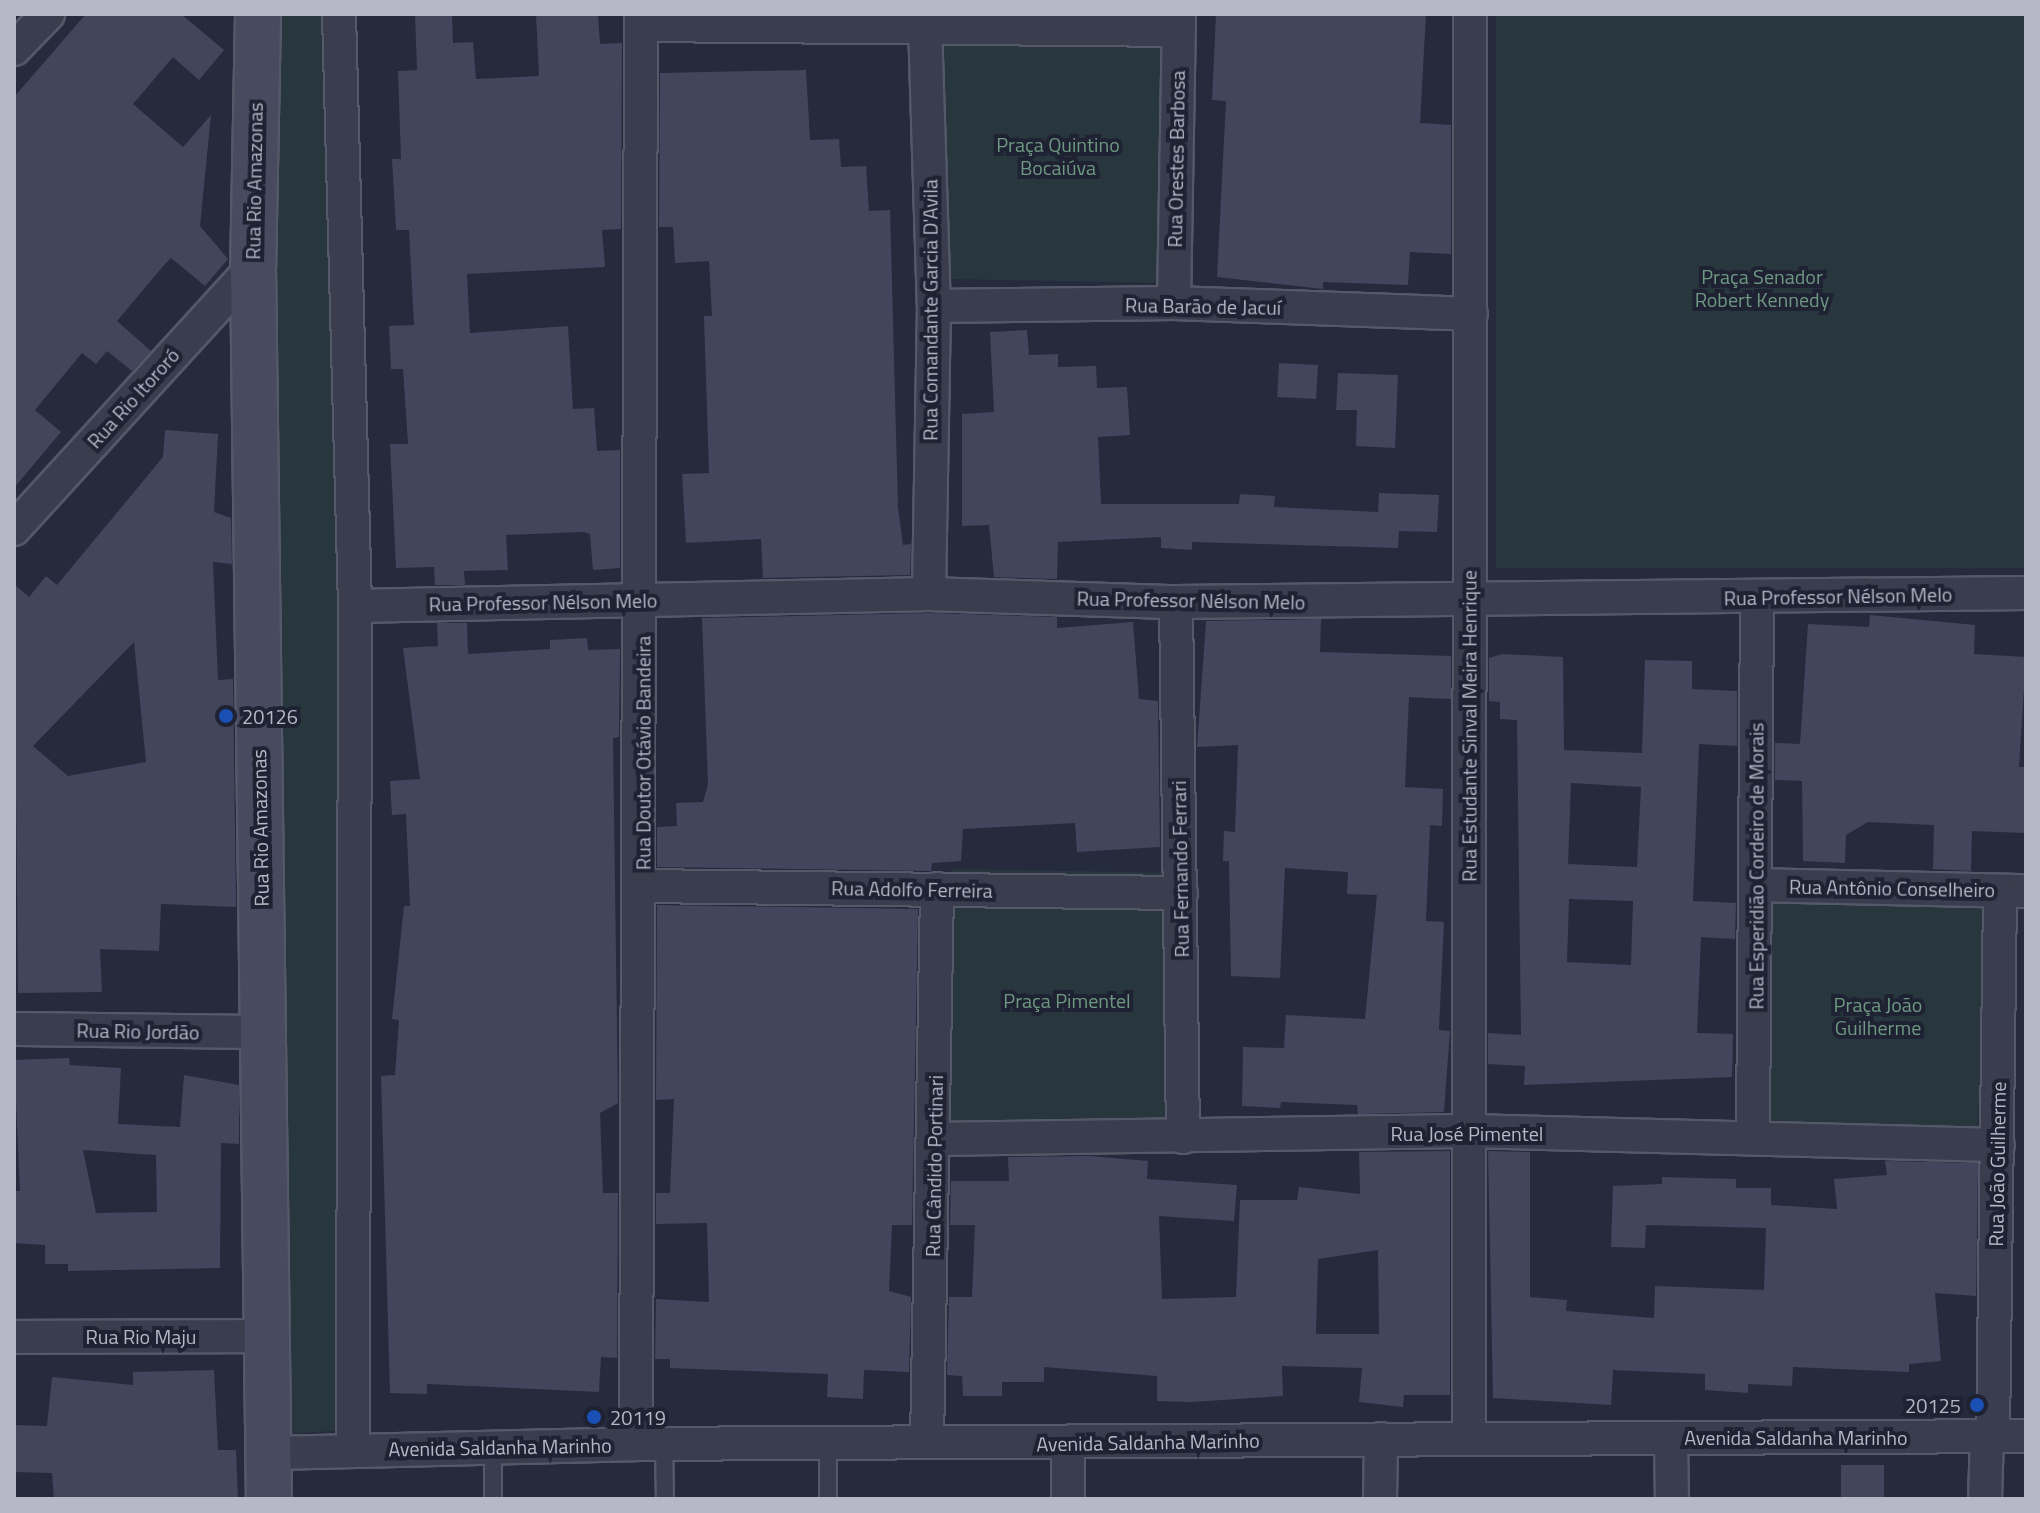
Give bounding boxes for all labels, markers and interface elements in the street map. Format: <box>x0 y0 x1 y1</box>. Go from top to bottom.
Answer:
street label: Rua Orestes Barbosa <box>1162 70 1190 248</box>
street label: Rua Rio Amazonas <box>241 102 267 260</box>
park label: Praça Quintino Bocaiúva <box>996 132 1120 179</box>
street label: Rua Comandante Garcia D'Avila <box>918 179 942 441</box>
park label: Praça Senador Robert Kennedy <box>1695 264 1829 311</box>
street label: Rua Barão de Jacuí <box>1125 293 1281 319</box>
street label: Rua Rio Itororó <box>82 343 184 453</box>
street label: Rua Estudante Sinval Meira Henrique <box>1457 570 1481 882</box>
street label: Rua Professor Nélson Melo <box>1724 582 1952 610</box>
street label: Rua Professor Nélson Melo <box>1077 586 1305 614</box>
street label: Rua Professor Nélson Melo <box>429 588 657 616</box>
street label: Rua Doutor Otávio Bandeira <box>631 636 655 870</box>
place label: 20126 <box>242 704 298 728</box>
marker: 20126 <box>217 707 235 725</box>
street label: Rua Esperidião Cordeiro de Morais <box>1744 722 1768 1010</box>
street label: Rua Rio Amazonas <box>247 749 273 907</box>
street label: Rua Fernando Ferrari <box>1166 780 1194 958</box>
street label: Rua Antônio Conselheiro <box>1789 874 1995 902</box>
street label: Rua Adolfo Ferreira <box>831 876 993 902</box>
park label: Praça Pimentel <box>1003 988 1131 1012</box>
park label: Praça João Guilherme <box>1834 992 1922 1039</box>
street label: Rua Rio Jordão <box>76 1018 200 1044</box>
street label: Rua Cândido Portinari <box>920 1075 948 1257</box>
street label: Rua João Guilherme <box>1984 1081 2010 1247</box>
street label: Rua José Pimentel <box>1391 1121 1543 1145</box>
street label: Rua Rio Maju <box>86 1324 196 1348</box>
place label: 20125 <box>1905 1393 1961 1417</box>
marker: 20125 <box>1968 1396 1986 1414</box>
place label: 20119 <box>610 1405 666 1429</box>
marker: 20119 <box>585 1408 603 1426</box>
street label: Avenida Saldanha Marinho <box>1684 1425 1908 1449</box>
street label: Avenida Saldanha Marinho <box>1036 1428 1260 1456</box>
street label: Avenida Saldanha Marinho <box>388 1433 612 1461</box>

